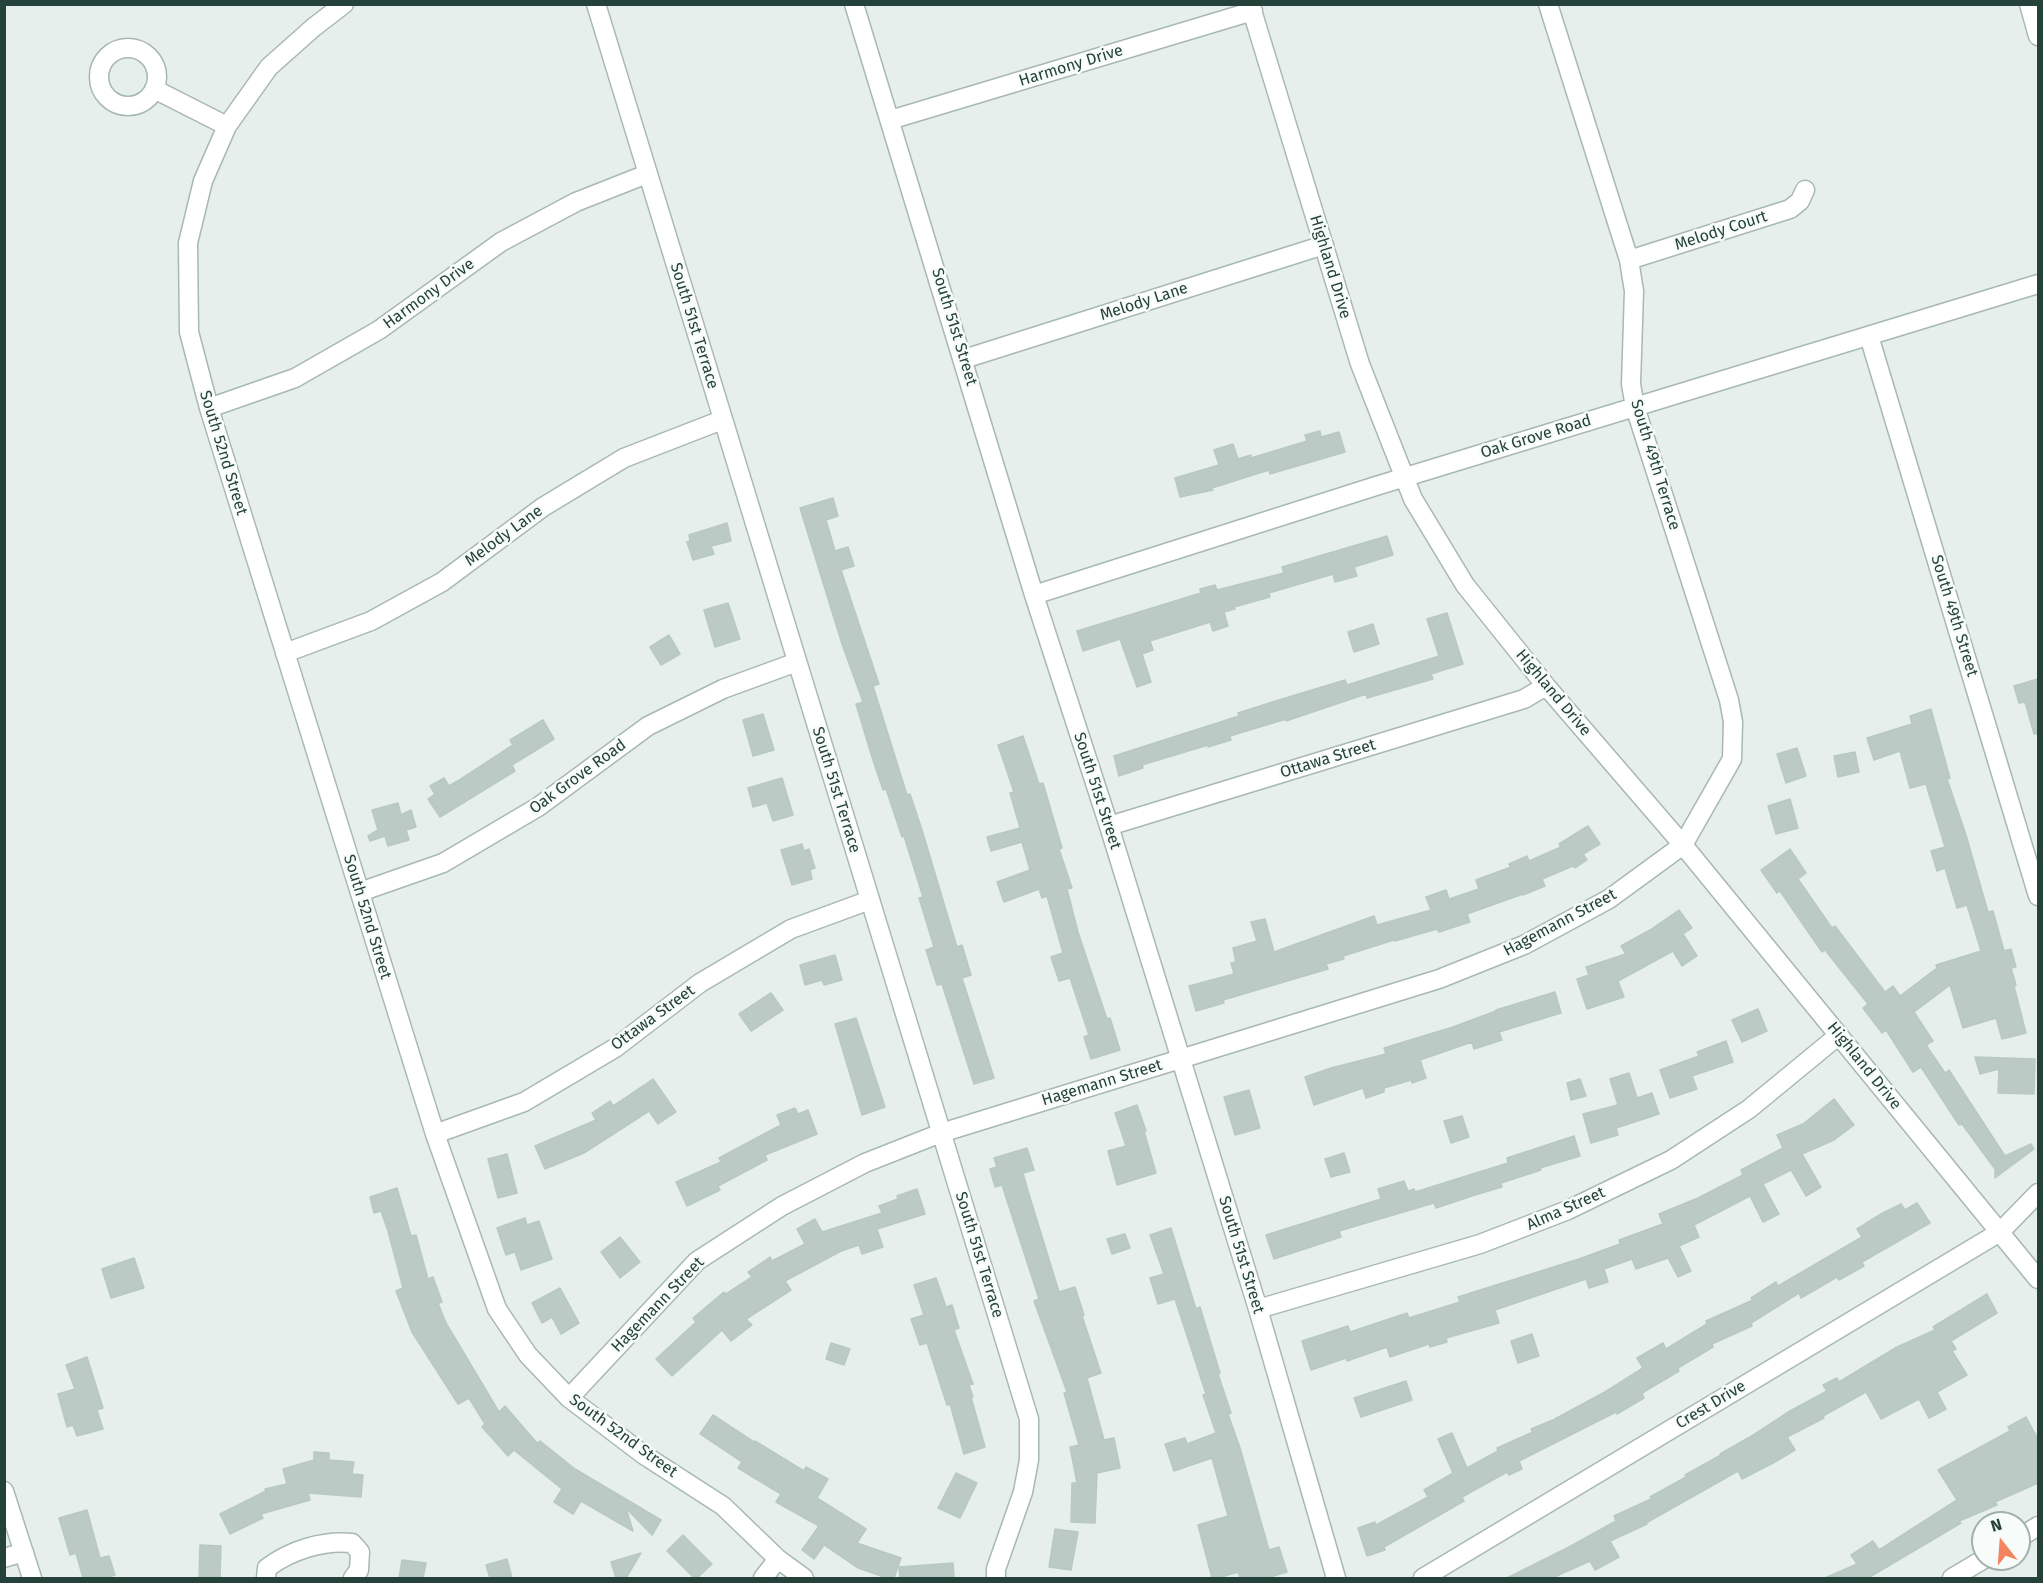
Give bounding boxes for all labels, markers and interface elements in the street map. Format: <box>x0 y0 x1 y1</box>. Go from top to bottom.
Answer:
street label: Harmony Drive <box>1017 41 1125 91</box>
street label: Melody Court <box>1672 207 1770 255</box>
street label: Highland Drive <box>1305 213 1355 321</box>
street label: Harmony Drive <box>380 255 478 333</box>
street label: South 51st Terrace <box>666 261 722 391</box>
street label: South 51st Street <box>927 266 981 388</box>
street label: Melody Lane <box>1098 279 1190 325</box>
street label: South 52nd Street <box>195 388 251 518</box>
street label: South 49th Terrace <box>1626 397 1684 533</box>
street label: Oak Grove Road <box>1478 411 1594 463</box>
street label: Melody Lane <box>461 501 547 571</box>
street label: South 49th Street <box>1926 553 1982 679</box>
street label: Highland Drive <box>1511 646 1595 740</box>
street label: South 51st Terrace <box>808 725 864 855</box>
street label: South 51st Street <box>1069 730 1125 852</box>
street label: Oak Grove Road <box>526 735 630 819</box>
street label: Ottawa Street <box>1278 735 1378 783</box>
street label: South 52nd Street <box>339 852 395 982</box>
street label: Hagemann Street <box>1500 885 1620 961</box>
street label: Ottawa Street <box>607 981 699 1055</box>
street label: Highland Drive <box>1823 1018 1905 1114</box>
street label: Hagemann Street <box>1039 1056 1165 1110</box>
street label: Alma Street <box>1524 1183 1608 1235</box>
street label: South 51st Terrace <box>951 1190 1007 1320</box>
street label: South 51st Street <box>1214 1194 1268 1316</box>
street label: Hagemann Street <box>608 1253 708 1357</box>
street label: Crest Drive <box>1673 1377 1749 1433</box>
street label: South 52nd Street <box>565 1390 681 1482</box>
north arrow <box>1971 1511 2031 1571</box>
text: N <box>1988 1515 2004 1536</box>

